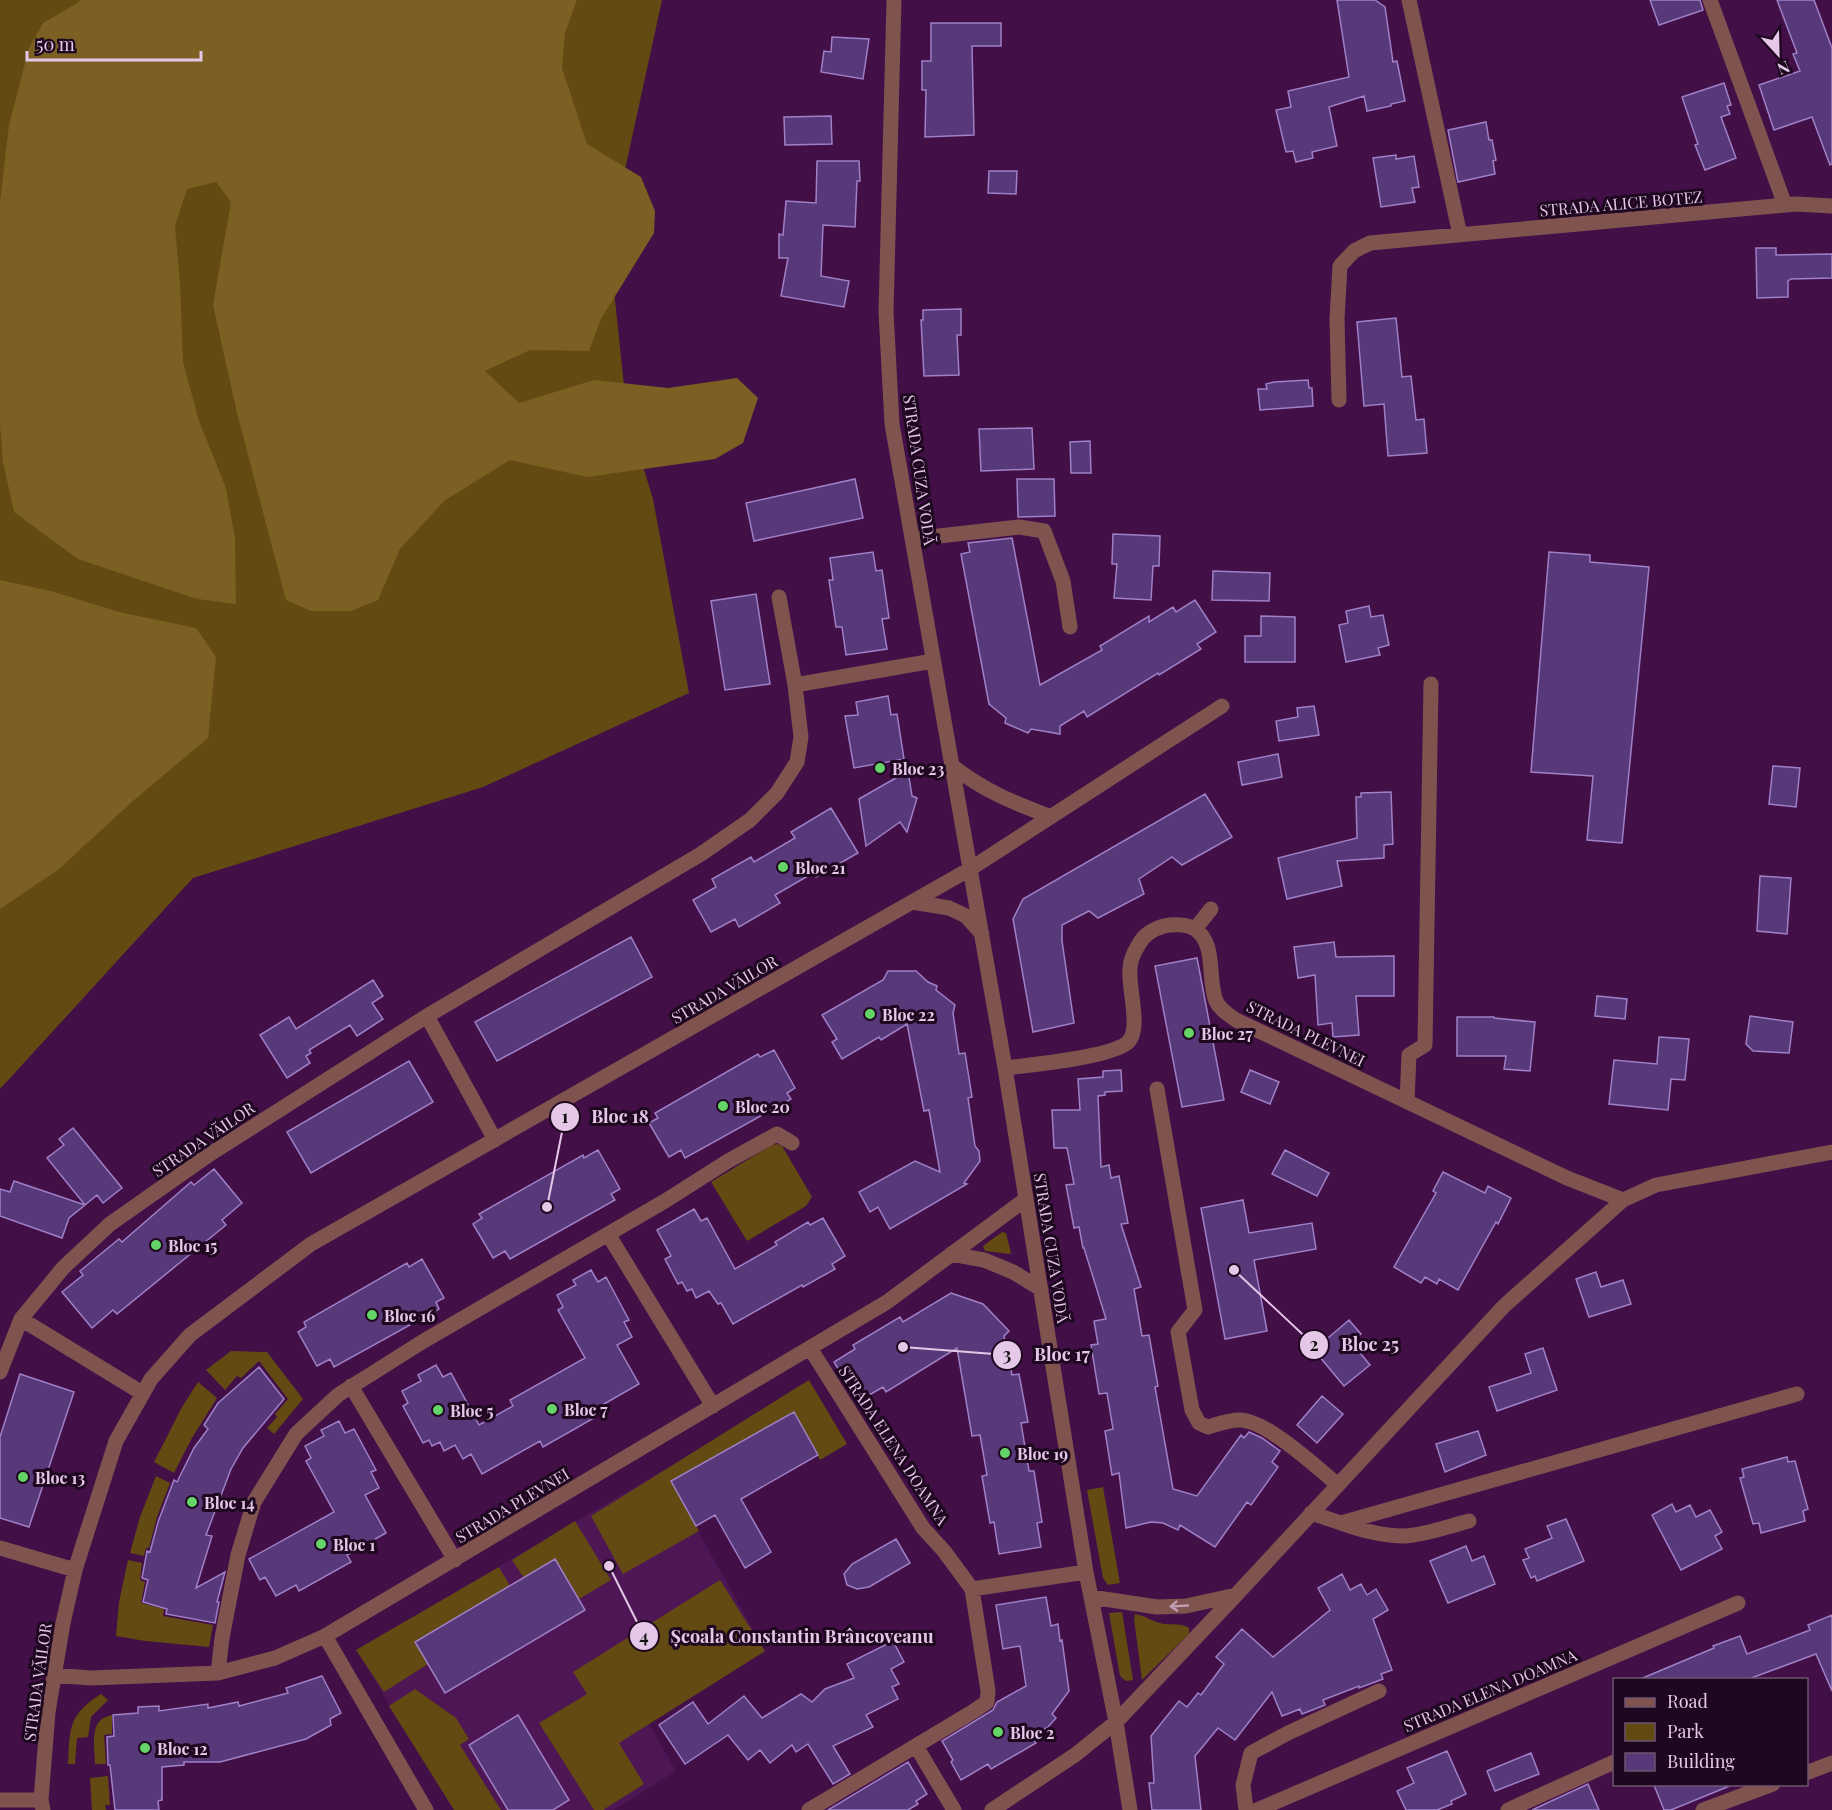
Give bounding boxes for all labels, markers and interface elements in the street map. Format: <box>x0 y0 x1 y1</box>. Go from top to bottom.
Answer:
scale bar <box>27 24 201 62</box>
north arrow <box>1748 24 1808 84</box>
text: 50 m <box>36 32 75 56</box>
text: N <box>1774 56 1793 80</box>
street label: STRADA ALICE BOTEZ <box>1539 185 1703 221</box>
street label: STRADA CUZA VODĂ <box>899 393 941 548</box>
place label: Bloc 23 <box>892 758 944 779</box>
marker: Bloc 23 <box>873 761 887 775</box>
place label: Bloc 21 <box>795 857 846 878</box>
marker: Bloc 21 <box>776 860 790 874</box>
street label: STRADA VĂILOR <box>667 950 781 1028</box>
street label: STRADA PLEVNEI <box>1243 995 1369 1071</box>
place label: Bloc 22 <box>882 1004 935 1025</box>
marker: Bloc 22 <box>863 1007 877 1021</box>
place label: Bloc 27 <box>1201 1023 1253 1044</box>
marker: Bloc 27 <box>1182 1026 1196 1040</box>
place label: Bloc 20 <box>735 1096 790 1117</box>
street label: STRADA VĂILOR <box>148 1097 259 1181</box>
callout: Bloc 18 <box>550 1099 661 1135</box>
marker: Bloc 20 <box>716 1099 730 1113</box>
text: 1 <box>562 1104 569 1128</box>
text: Bloc 18 <box>591 1104 649 1128</box>
street label: STRADA CUZA VODĂ <box>1030 1171 1074 1326</box>
place label: Bloc 15 <box>168 1235 217 1256</box>
marker: Bloc 15 <box>149 1238 163 1252</box>
place label: Bloc 16 <box>384 1305 435 1326</box>
marker: Bloc 16 <box>365 1308 379 1322</box>
callout: Bloc 25 <box>1299 1327 1412 1363</box>
text: 2 <box>1309 1332 1319 1356</box>
text: Bloc 25 <box>1341 1332 1399 1356</box>
callout: Bloc 17 <box>992 1337 1102 1373</box>
text: 3 <box>1003 1342 1012 1366</box>
text: Bloc 17 <box>1034 1342 1091 1366</box>
street label: STRADA ELENA DOAMNA <box>834 1361 954 1530</box>
place label: Bloc 7 <box>564 1399 608 1420</box>
place label: Bloc 5 <box>450 1400 494 1421</box>
marker: Bloc 7 <box>545 1402 559 1416</box>
marker: Bloc 5 <box>431 1403 445 1417</box>
place label: Bloc 19 <box>1017 1443 1068 1464</box>
marker: Bloc 19 <box>998 1446 1012 1460</box>
street label: STRADA PLEVNEI <box>451 1463 573 1547</box>
place label: Bloc 13 <box>35 1467 85 1488</box>
marker: Bloc 13 <box>16 1470 30 1484</box>
place label: Bloc 14 <box>204 1492 255 1513</box>
marker: Bloc 14 <box>185 1495 199 1509</box>
place label: Bloc 1 <box>333 1534 375 1555</box>
marker: Bloc 1 <box>314 1537 328 1551</box>
one-way arrow <box>1169 1600 1189 1611</box>
callout: Școala Constantin Brâncoveanu <box>629 1618 946 1654</box>
street label: STRADA VĂILOR <box>18 1621 56 1742</box>
text: 4 <box>639 1624 649 1648</box>
text: Școala Constantin Brâncoveanu <box>670 1624 934 1648</box>
street label: STRADA ELENA DOAMNA <box>1400 1644 1581 1736</box>
legend <box>1613 1678 1808 1786</box>
text: Road <box>1667 1689 1708 1713</box>
text: Park <box>1667 1719 1704 1743</box>
place label: Bloc 2 <box>1010 1722 1054 1743</box>
marker: Bloc 2 <box>991 1725 1005 1739</box>
place label: Bloc 12 <box>157 1738 208 1759</box>
marker: Bloc 12 <box>138 1741 152 1755</box>
text: Building <box>1667 1749 1735 1773</box>

